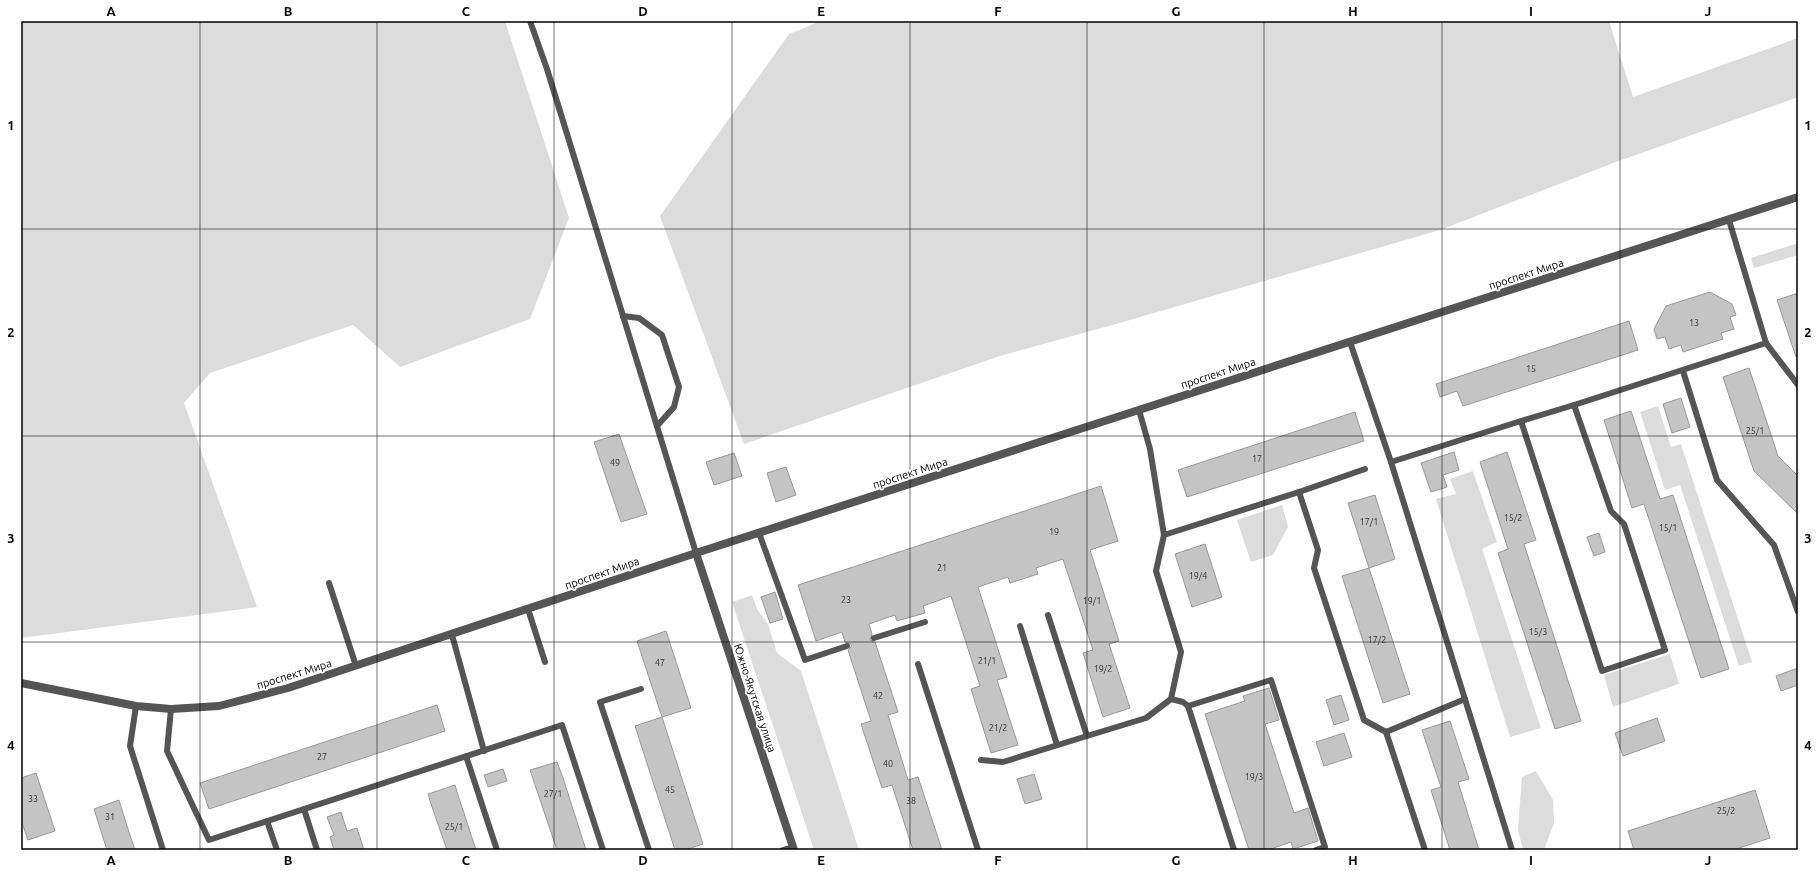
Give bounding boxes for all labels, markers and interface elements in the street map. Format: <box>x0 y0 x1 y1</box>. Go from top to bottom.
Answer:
text: A <box>106 4 116 18</box>
text: B <box>284 4 293 18</box>
text: C <box>462 4 471 18</box>
text: D <box>638 4 648 18</box>
text: E <box>817 4 825 18</box>
text: F <box>994 4 1002 18</box>
text: G <box>1172 4 1181 18</box>
text: H <box>1348 4 1358 18</box>
text: I <box>1529 4 1533 18</box>
text: J <box>1705 4 1711 18</box>
text: 1 <box>7 118 15 132</box>
text: 1 <box>1804 118 1812 132</box>
street label: проспект Мира <box>1487 256 1565 292</box>
house number: 13 <box>1689 318 1699 328</box>
text: 2 <box>7 325 15 339</box>
text: 2 <box>1804 325 1812 339</box>
street label: проспект Мира <box>1179 355 1257 391</box>
house number: 15 <box>1526 364 1536 374</box>
house number: 25/1 <box>1746 426 1764 436</box>
house number: 17 <box>1252 454 1262 464</box>
street label: проспект Мира <box>871 455 949 491</box>
house number: 49 <box>610 458 620 468</box>
house number: 15/2 <box>1504 513 1522 523</box>
house number: 17/1 <box>1360 517 1378 527</box>
house number: 15/1 <box>1659 523 1677 533</box>
house number: 19 <box>1049 527 1059 537</box>
text: 3 <box>7 531 15 545</box>
text: 3 <box>1804 531 1812 545</box>
street label: проспект Мира <box>563 555 641 591</box>
house number: 21 <box>937 563 947 573</box>
house number: 19/4 <box>1189 571 1207 581</box>
house number: 23 <box>841 595 851 605</box>
house number: 19/1 <box>1083 596 1101 606</box>
house number: 15/3 <box>1529 627 1547 637</box>
house number: 17/2 <box>1368 635 1386 645</box>
street label: Южно-Якутская улица <box>732 642 778 754</box>
house number: 21/1 <box>978 656 996 666</box>
street label: проспект Мира <box>255 657 333 691</box>
house number: 47 <box>655 658 665 668</box>
house number: 19/2 <box>1094 664 1112 674</box>
house number: 42 <box>873 691 883 701</box>
house number: 21/2 <box>989 723 1007 733</box>
text: 4 <box>7 738 15 752</box>
text: 4 <box>1804 738 1812 752</box>
house number: 27 <box>317 752 327 762</box>
house number: 40 <box>883 759 893 769</box>
house number: 19/3 <box>1245 772 1263 782</box>
house number: 45 <box>665 785 675 795</box>
house number: 27/1 <box>544 789 562 799</box>
house number: 33 <box>28 794 38 804</box>
house number: 38 <box>906 796 916 806</box>
house number: 25/2 <box>1717 806 1735 816</box>
house number: 31 <box>105 812 115 822</box>
house number: 25/1 <box>445 822 463 832</box>
text: A <box>106 853 116 867</box>
text: B <box>284 853 293 867</box>
text: C <box>462 853 471 867</box>
text: D <box>638 853 648 867</box>
text: E <box>817 853 825 867</box>
text: F <box>994 853 1002 867</box>
text: G <box>1172 853 1181 867</box>
text: H <box>1348 853 1358 867</box>
text: I <box>1529 853 1533 867</box>
text: J <box>1705 853 1711 867</box>

